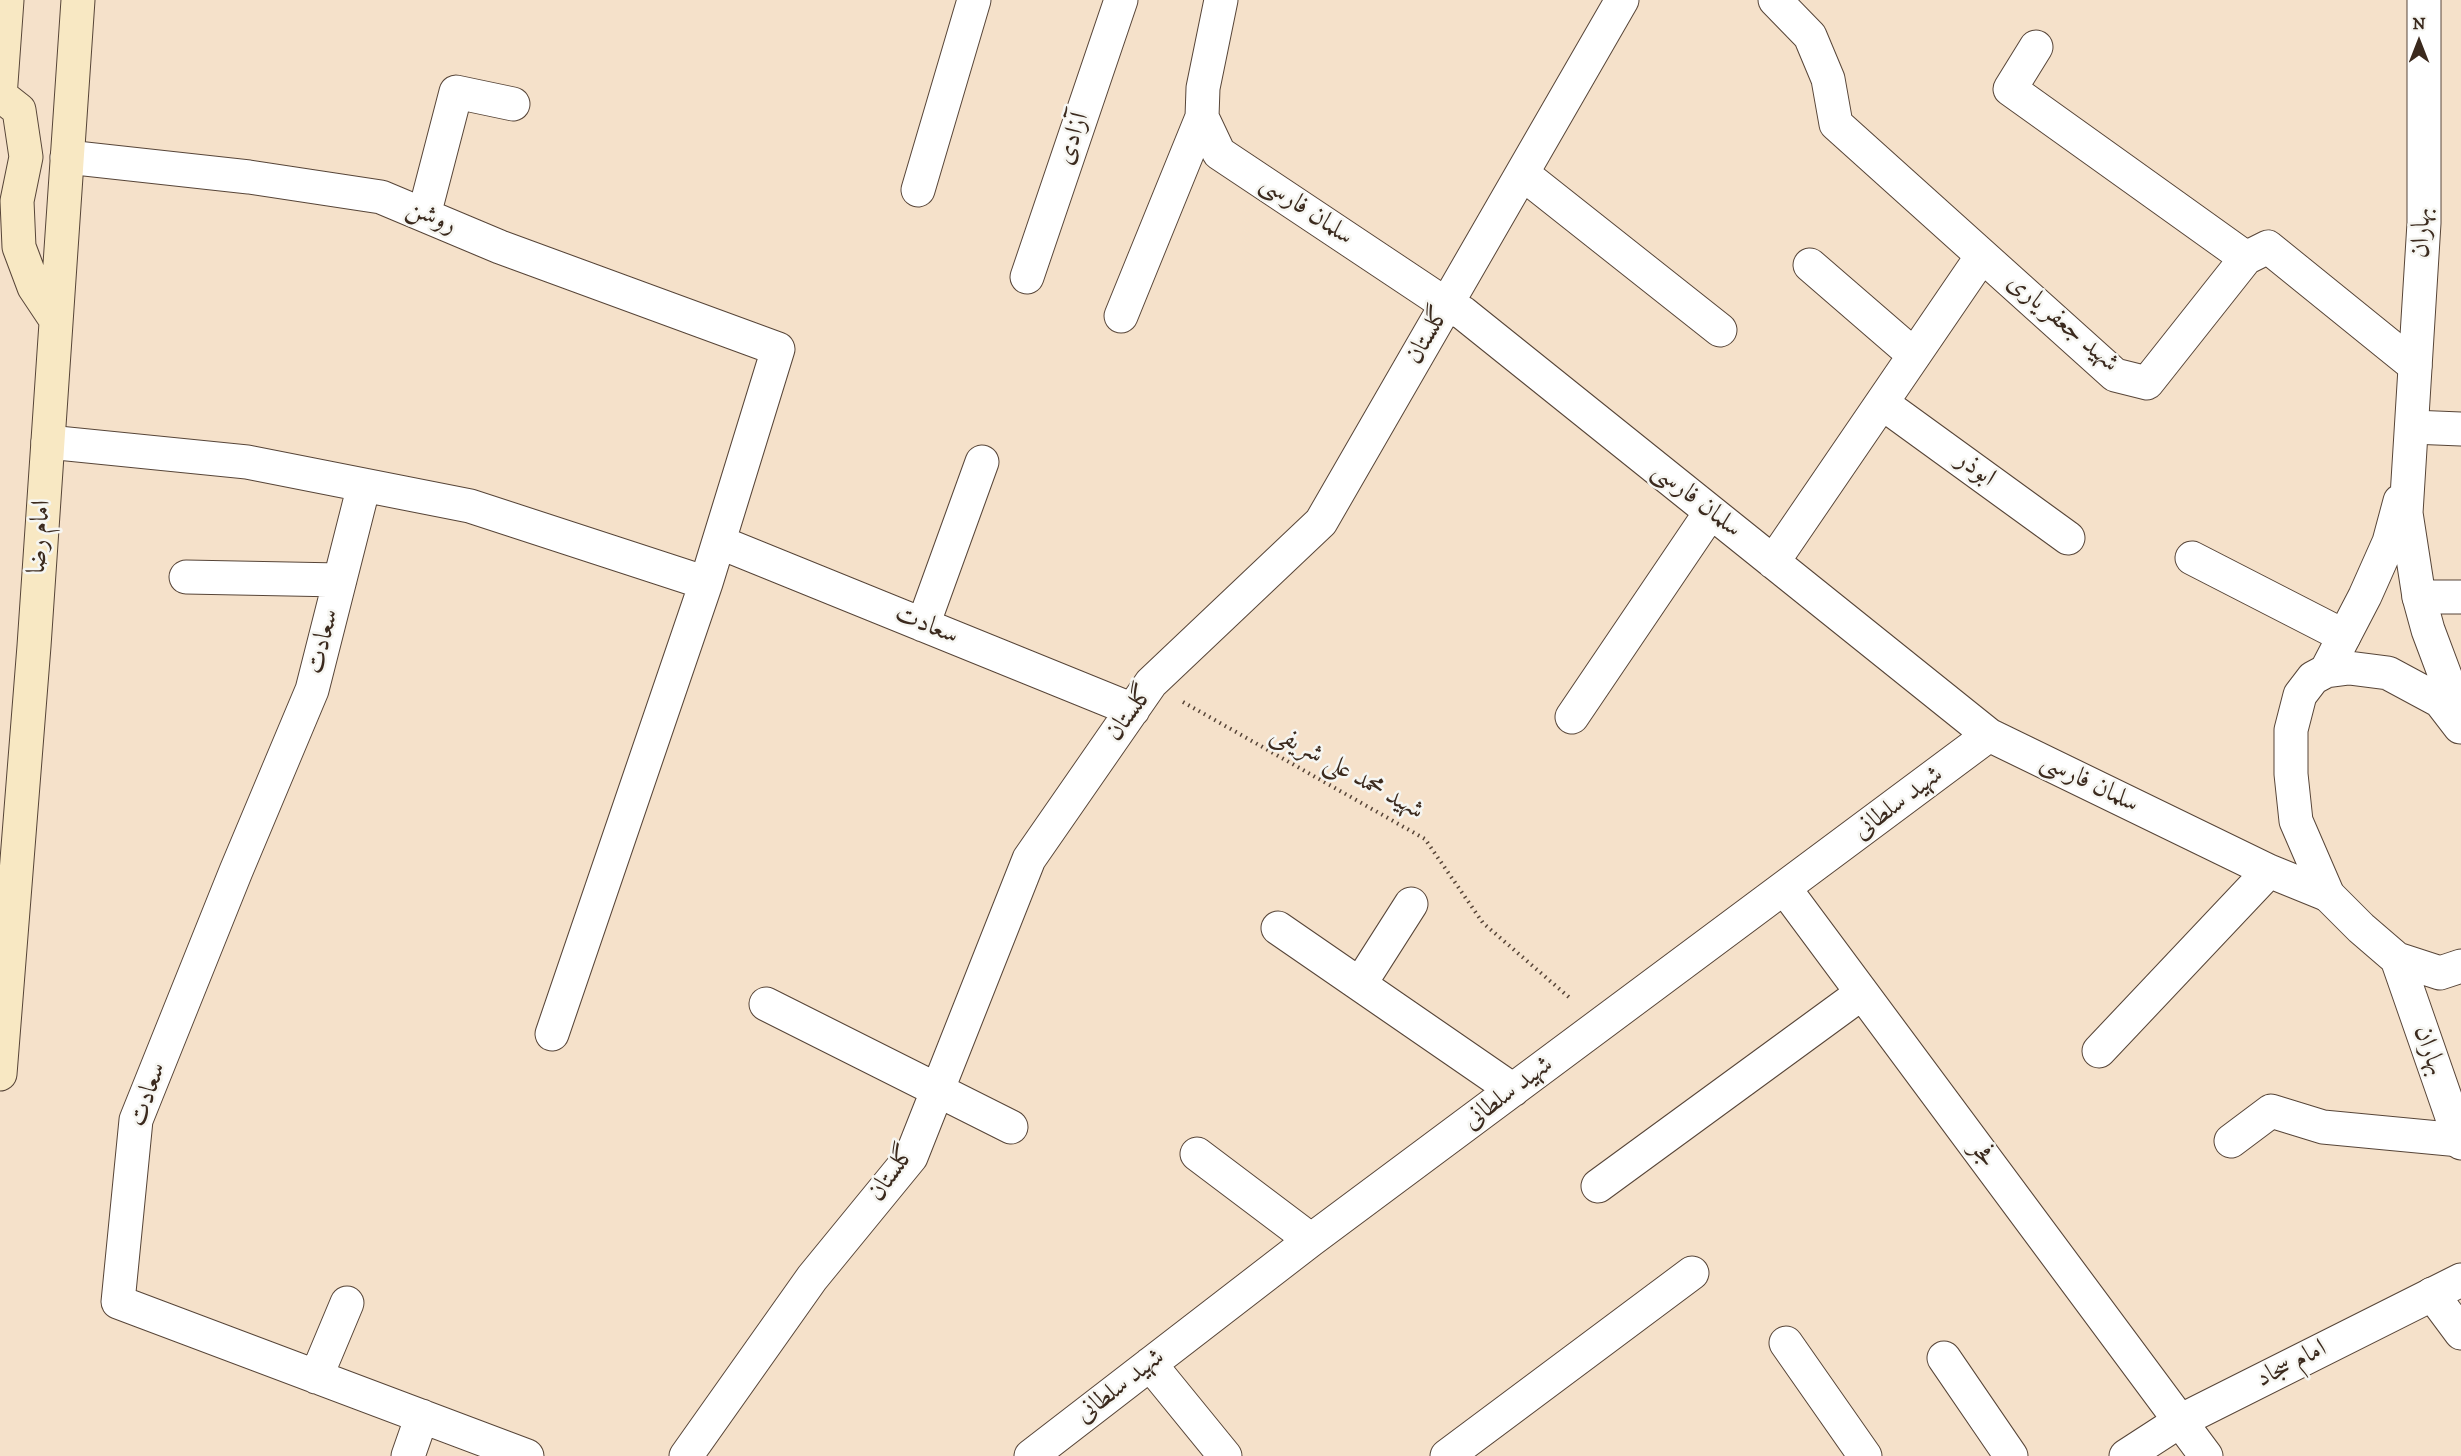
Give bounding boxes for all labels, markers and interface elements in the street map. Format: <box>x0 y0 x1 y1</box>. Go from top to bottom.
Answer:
north arrow <box>2389 12 2449 72</box>
text: N <box>2412 14 2426 34</box>
street label: آزادی <box>1051 109 1097 169</box>
street label: سلمان فارسی <box>1254 169 1358 253</box>
street label: روشن <box>401 194 461 242</box>
street label: بهاران <box>2407 207 2439 259</box>
street label: شهید جعفر یاری <box>1999 268 2125 380</box>
street label: گلستان <box>1400 301 1458 371</box>
street label: ابوذر <box>1949 445 2001 495</box>
street label: سلمان فارسی <box>1645 456 1747 546</box>
street label: امام رضا <box>23 499 59 575</box>
street label: سعادت <box>890 599 962 653</box>
street label: سعادت <box>301 606 347 678</box>
street label: گلستان <box>1100 680 1162 748</box>
street label: شهید محمد علی شریفی <box>1265 718 1429 828</box>
street label: سلمان فارسی <box>2035 747 2143 821</box>
street label: شهید سلطانی <box>1848 760 1950 848</box>
street label: بهاران <box>2405 1022 2451 1080</box>
street label: شهید سلطانی <box>1458 1050 1560 1138</box>
street label: سعادت <box>124 1059 174 1131</box>
street label: فجر <box>1962 1135 2002 1175</box>
street label: گلستان <box>862 1140 924 1208</box>
street label: امام سجاد <box>2252 1334 2332 1396</box>
street label: شهید سلطانی <box>1070 1343 1172 1431</box>

